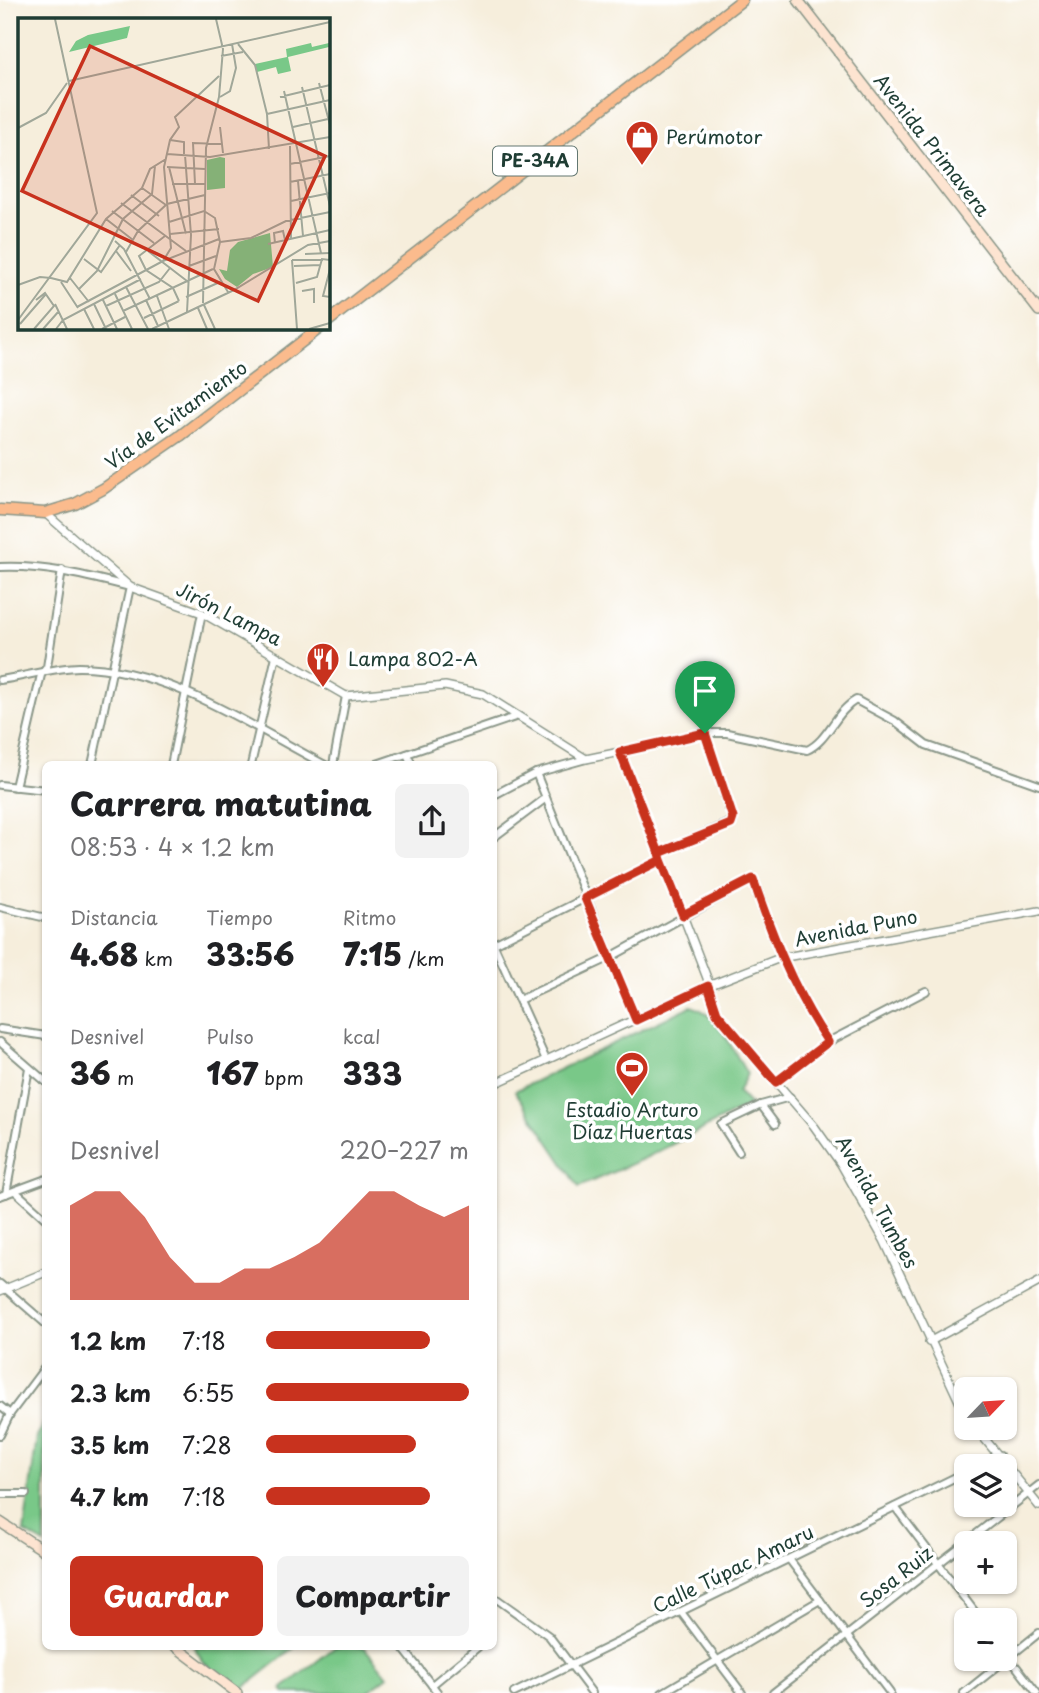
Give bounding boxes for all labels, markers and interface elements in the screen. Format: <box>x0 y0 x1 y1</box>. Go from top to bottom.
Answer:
inset map <box>18 18 329 329</box>
street label: Avenida Primavera <box>868 67 998 222</box>
shop icon: Perúmotor <box>623 118 661 167</box>
place label: Perúmotor <box>666 122 762 150</box>
road number: PE-34A <box>493 146 577 176</box>
street label: Vía de Evitamiento <box>98 353 252 475</box>
street label: Jirón Lampa <box>172 574 287 652</box>
restaurant icon: Lampa 802-A <box>304 640 342 689</box>
place label: Lampa 802-A <box>348 644 478 672</box>
pin <box>675 661 735 733</box>
icon: arrive <box>686 672 724 710</box>
text: Carrera matutina <box>70 779 372 827</box>
button: share <box>395 784 469 858</box>
text: 08:53 · 4 × 1.2 km <box>70 829 275 864</box>
street label: Avenida Puno <box>792 901 920 953</box>
text: Distancia <box>70 903 158 931</box>
text: Tiempo <box>206 903 273 931</box>
text: Ritmo <box>343 903 396 931</box>
text: 4.68 <box>70 931 138 976</box>
text: 33:56 <box>206 931 295 976</box>
text: 7:15 <box>343 931 402 976</box>
text: km <box>138 944 173 972</box>
text: /km <box>402 944 445 972</box>
text: Desnivel <box>70 1022 144 1050</box>
text: Pulso <box>206 1022 254 1050</box>
text: kcal <box>343 1022 381 1050</box>
sports icon: Estadio Arturo Díaz Huertas <box>613 1049 651 1098</box>
text: 36 <box>70 1050 111 1095</box>
text: 167 <box>206 1050 258 1095</box>
text: 333 <box>343 1050 402 1095</box>
text: m <box>111 1063 134 1091</box>
text: bpm <box>258 1063 304 1091</box>
place label: Estadio Arturo Díaz Huertas <box>565 1095 699 1145</box>
street label: Avenida Tumbes <box>830 1130 926 1273</box>
text: Desnivel <box>70 1132 160 1167</box>
text: 220–227 m <box>340 1132 469 1167</box>
text: 1.2 km <box>70 1323 146 1358</box>
text: 7:18 <box>182 1323 226 1358</box>
text: 2.3 km <box>70 1375 151 1410</box>
text: 6:55 <box>182 1375 234 1410</box>
north arrow <box>954 1377 1017 1440</box>
map controls <box>954 1377 1017 1671</box>
text: 3.5 km <box>70 1427 150 1462</box>
text: 7:28 <box>182 1427 232 1462</box>
button: layers <box>954 1454 1017 1517</box>
text: 4.7 km <box>70 1479 149 1514</box>
text: 7:18 <box>182 1479 226 1514</box>
street label: Calle Túpac Amaru <box>647 1517 818 1619</box>
button: + <box>954 1531 1017 1594</box>
street label: Sosa Ruiz <box>853 1539 938 1614</box>
button: Guardar <box>70 1556 263 1636</box>
button: Compartir <box>277 1556 469 1636</box>
button: − <box>954 1608 1017 1671</box>

